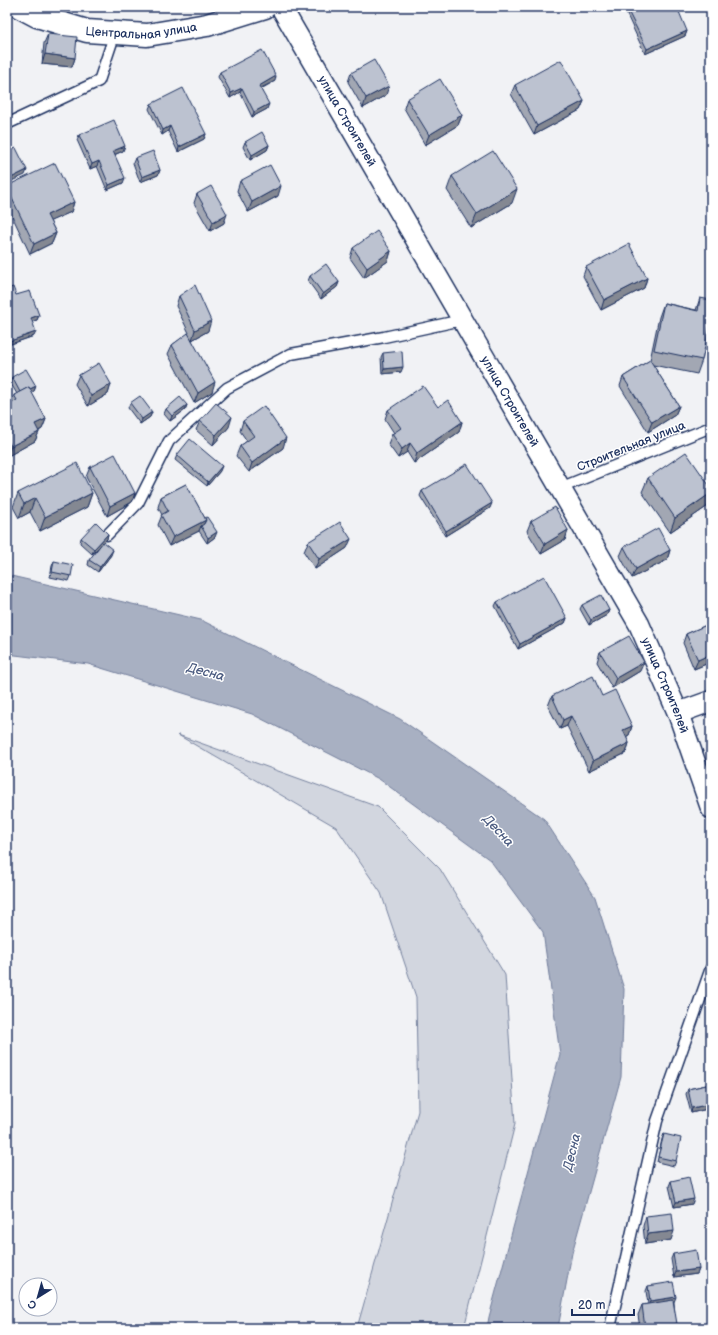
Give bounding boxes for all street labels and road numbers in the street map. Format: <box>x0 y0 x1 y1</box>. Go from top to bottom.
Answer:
street label: Центральная улица <box>85 20 198 43</box>
street label: улица Строителей <box>315 73 379 170</box>
street label: улица Строителей <box>477 354 542 450</box>
street label: Строительная улица <box>575 418 688 475</box>
street label: улица Строителей <box>638 635 691 735</box>

